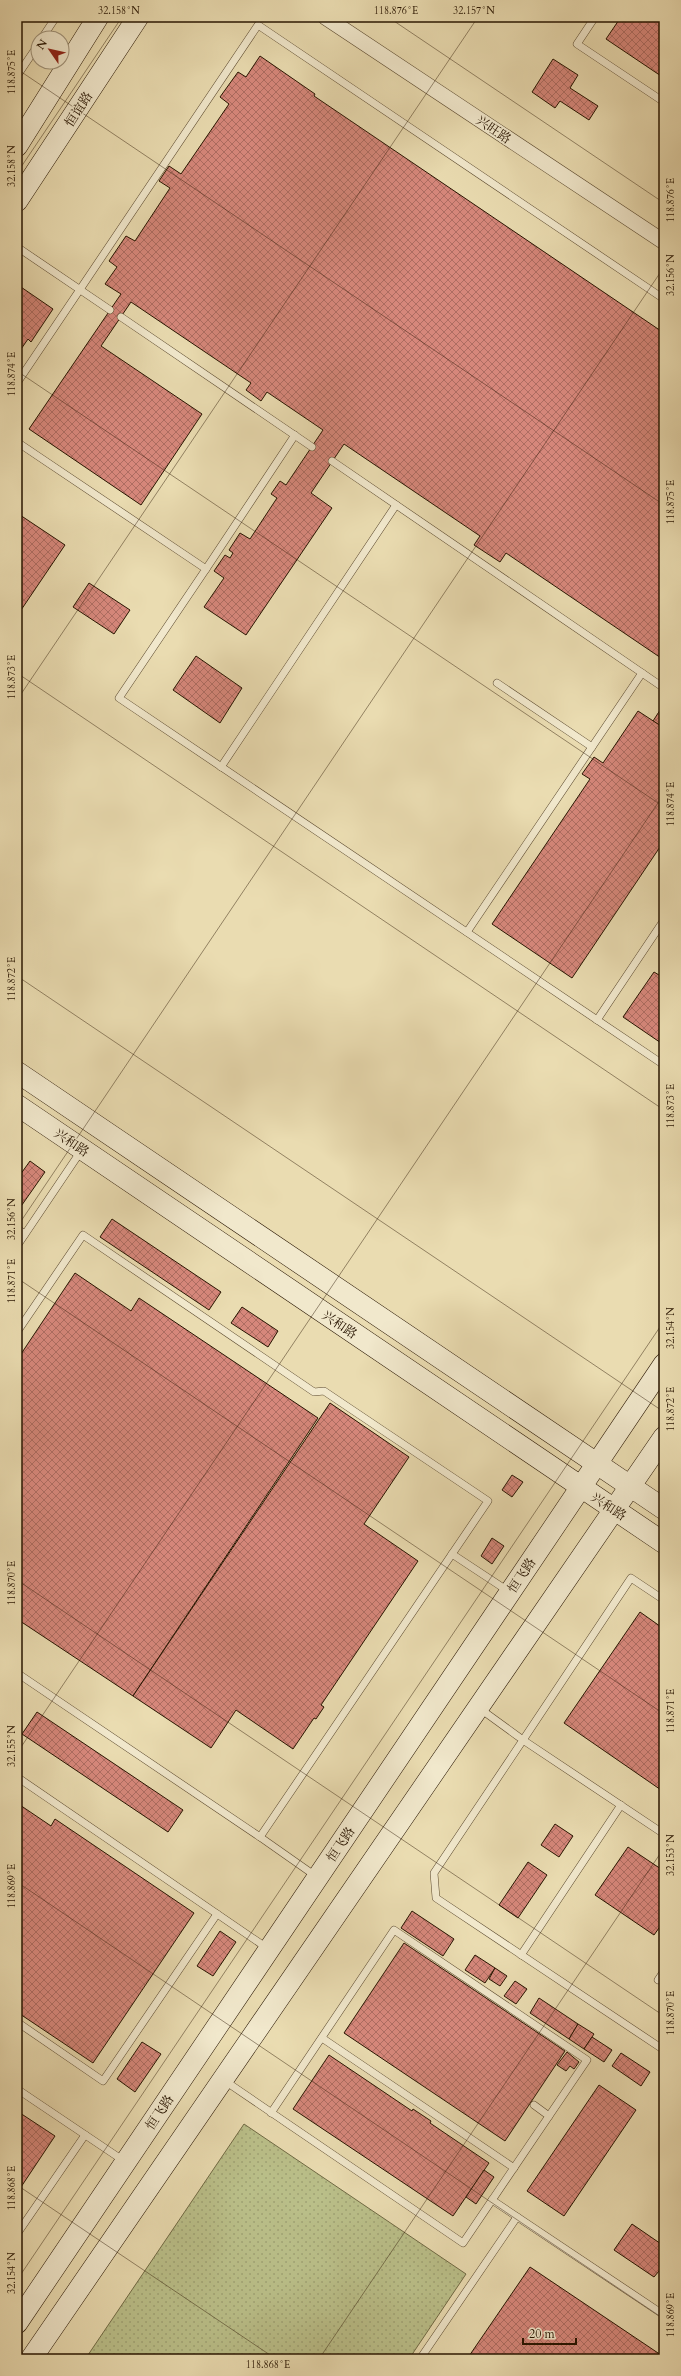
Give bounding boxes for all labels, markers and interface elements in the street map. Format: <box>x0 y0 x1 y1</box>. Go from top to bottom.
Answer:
text: 32.158°N <box>98 4 140 18</box>
text: 118.876°E <box>374 4 418 18</box>
text: 32.157°N <box>453 4 495 18</box>
north arrow <box>30 30 70 70</box>
text: N <box>33 36 51 53</box>
text: 118.875°E <box>5 50 19 94</box>
street label: 恒谊路 <box>61 88 97 131</box>
street label: 兴旺路 <box>472 111 515 148</box>
text: 32.158°N <box>5 145 19 187</box>
text: 118.876°E <box>664 178 678 222</box>
text: 32.156°N <box>664 254 678 296</box>
text: 118.874°E <box>5 352 19 396</box>
text: 118.875°E <box>664 480 678 524</box>
text: 118.873°E <box>5 655 19 699</box>
text: 118.874°E <box>664 782 678 826</box>
text: 118.872°E <box>5 957 19 1001</box>
text: 118.873°E <box>664 1084 678 1128</box>
street label: 兴和路 <box>50 1124 93 1161</box>
text: 32.156°N <box>5 1198 19 1240</box>
text: 118.871°E <box>5 1259 19 1303</box>
street label: 兴和路 <box>318 1306 361 1343</box>
text: 32.154°N <box>664 1307 678 1349</box>
text: 118.872°E <box>664 1387 678 1431</box>
street label: 兴和路 <box>587 1489 630 1525</box>
street label: 恒飞路 <box>503 1554 540 1597</box>
text: 118.870°E <box>5 1561 19 1605</box>
text: 118.871°E <box>664 1689 678 1733</box>
text: 32.155°N <box>5 1725 19 1767</box>
street label: 恒飞路 <box>322 1823 359 1866</box>
text: 32.153°N <box>664 1834 678 1876</box>
text: 118.869°E <box>5 1864 19 1908</box>
text: 118.870°E <box>664 1991 678 2035</box>
street label: 恒飞路 <box>141 2091 178 2134</box>
text: 118.868°E <box>5 2166 19 2210</box>
text: 32.154°N <box>5 2252 19 2294</box>
text: 118.869°E <box>664 2293 678 2337</box>
scale bar <box>523 2320 576 2346</box>
text: 20 m <box>529 2326 556 2342</box>
text: 118.868°E <box>246 2358 290 2372</box>

